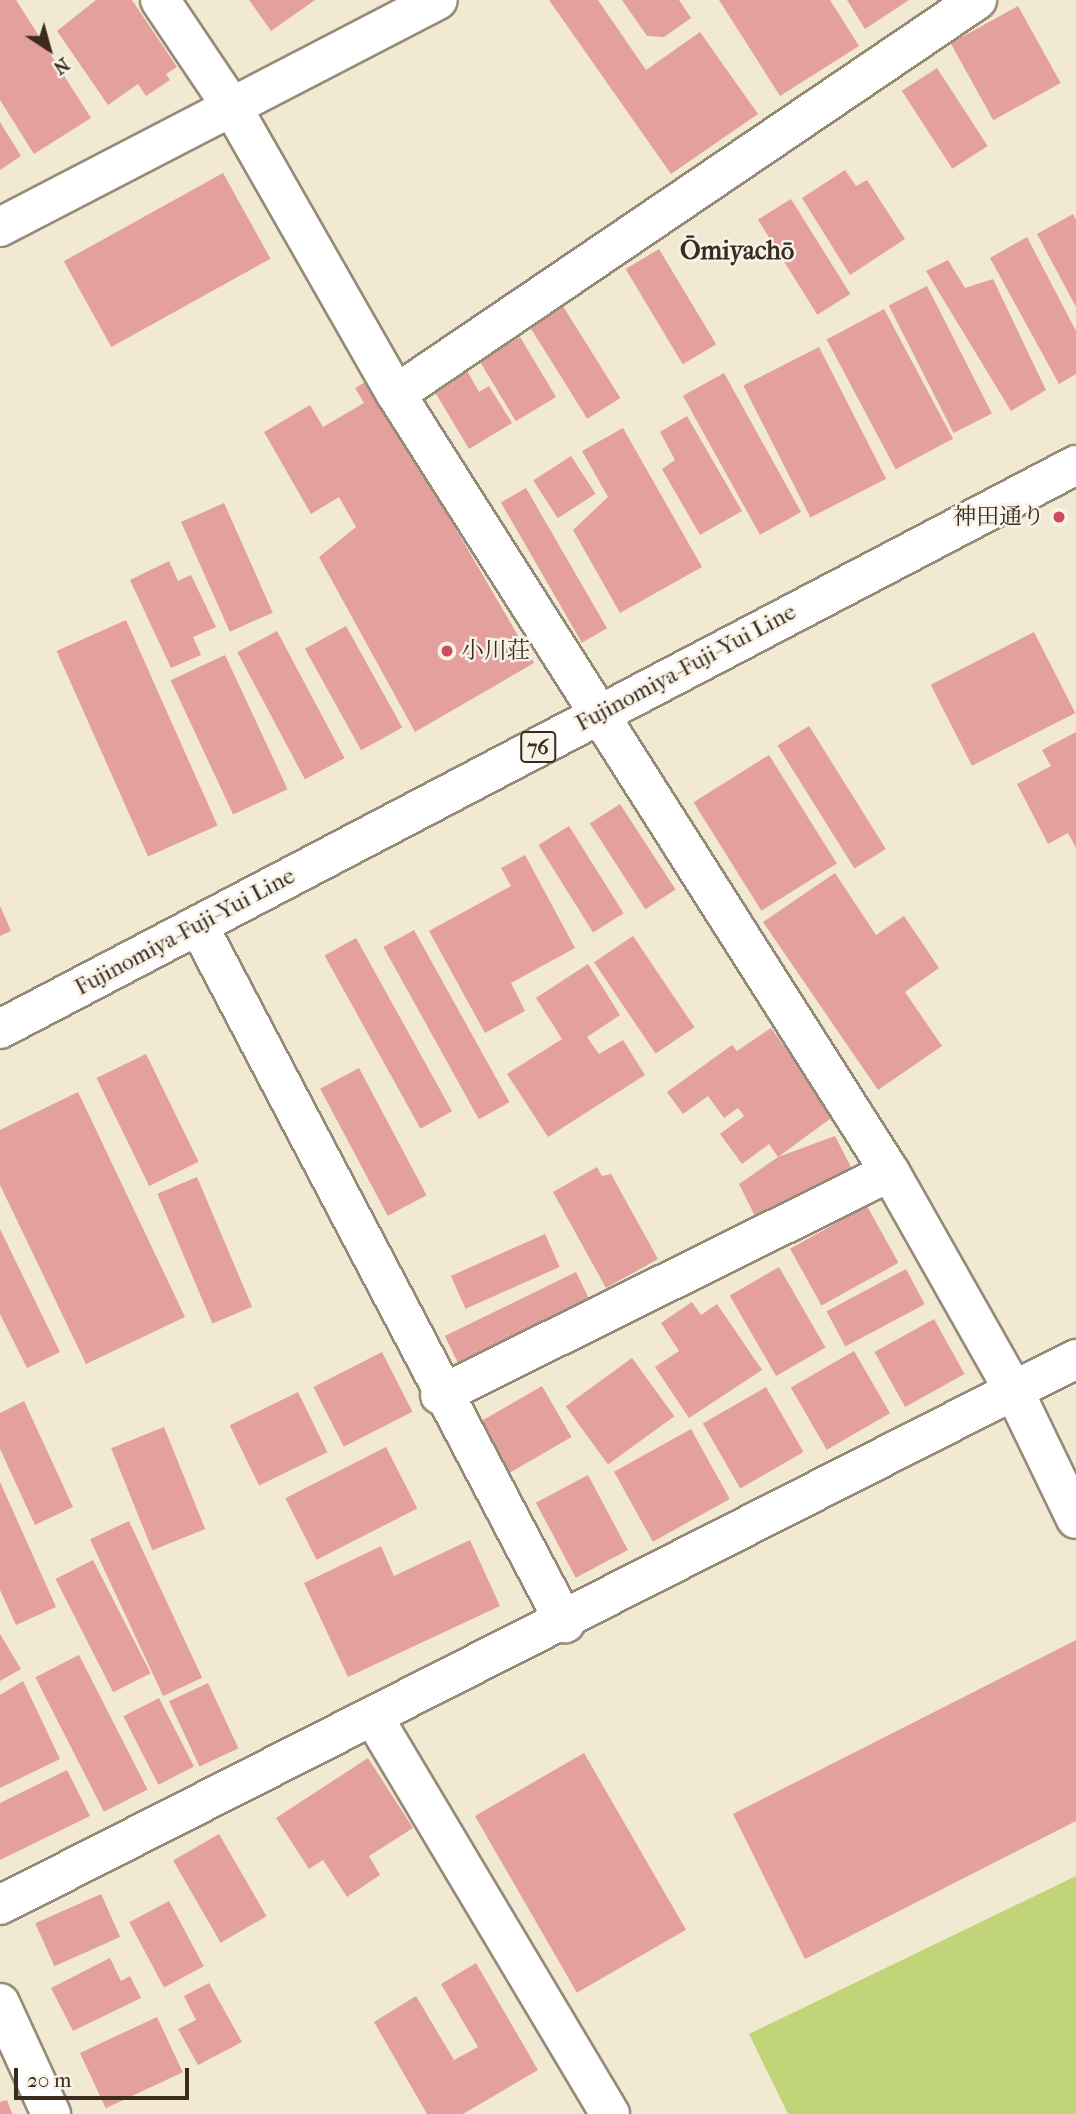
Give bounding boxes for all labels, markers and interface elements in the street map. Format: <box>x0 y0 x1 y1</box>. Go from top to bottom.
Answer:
north arrow <box>14 14 84 84</box>
text: N <box>49 53 74 79</box>
district label: Ōmiyachō <box>680 235 794 267</box>
place label: 神田通り <box>953 503 1045 531</box>
marker: 神田通り <box>1051 509 1067 525</box>
street label: Fujinomiya-Fuji-Yui Line <box>571 598 801 738</box>
place label: 小川荘 <box>461 637 530 665</box>
marker: 小川荘 <box>439 643 455 659</box>
road number: 76 <box>519 730 557 764</box>
street label: Fujinomiya-Fuji-Yui Line <box>70 862 300 1002</box>
scale bar <box>18 2054 192 2098</box>
text: 20 m <box>27 2068 71 2092</box>

